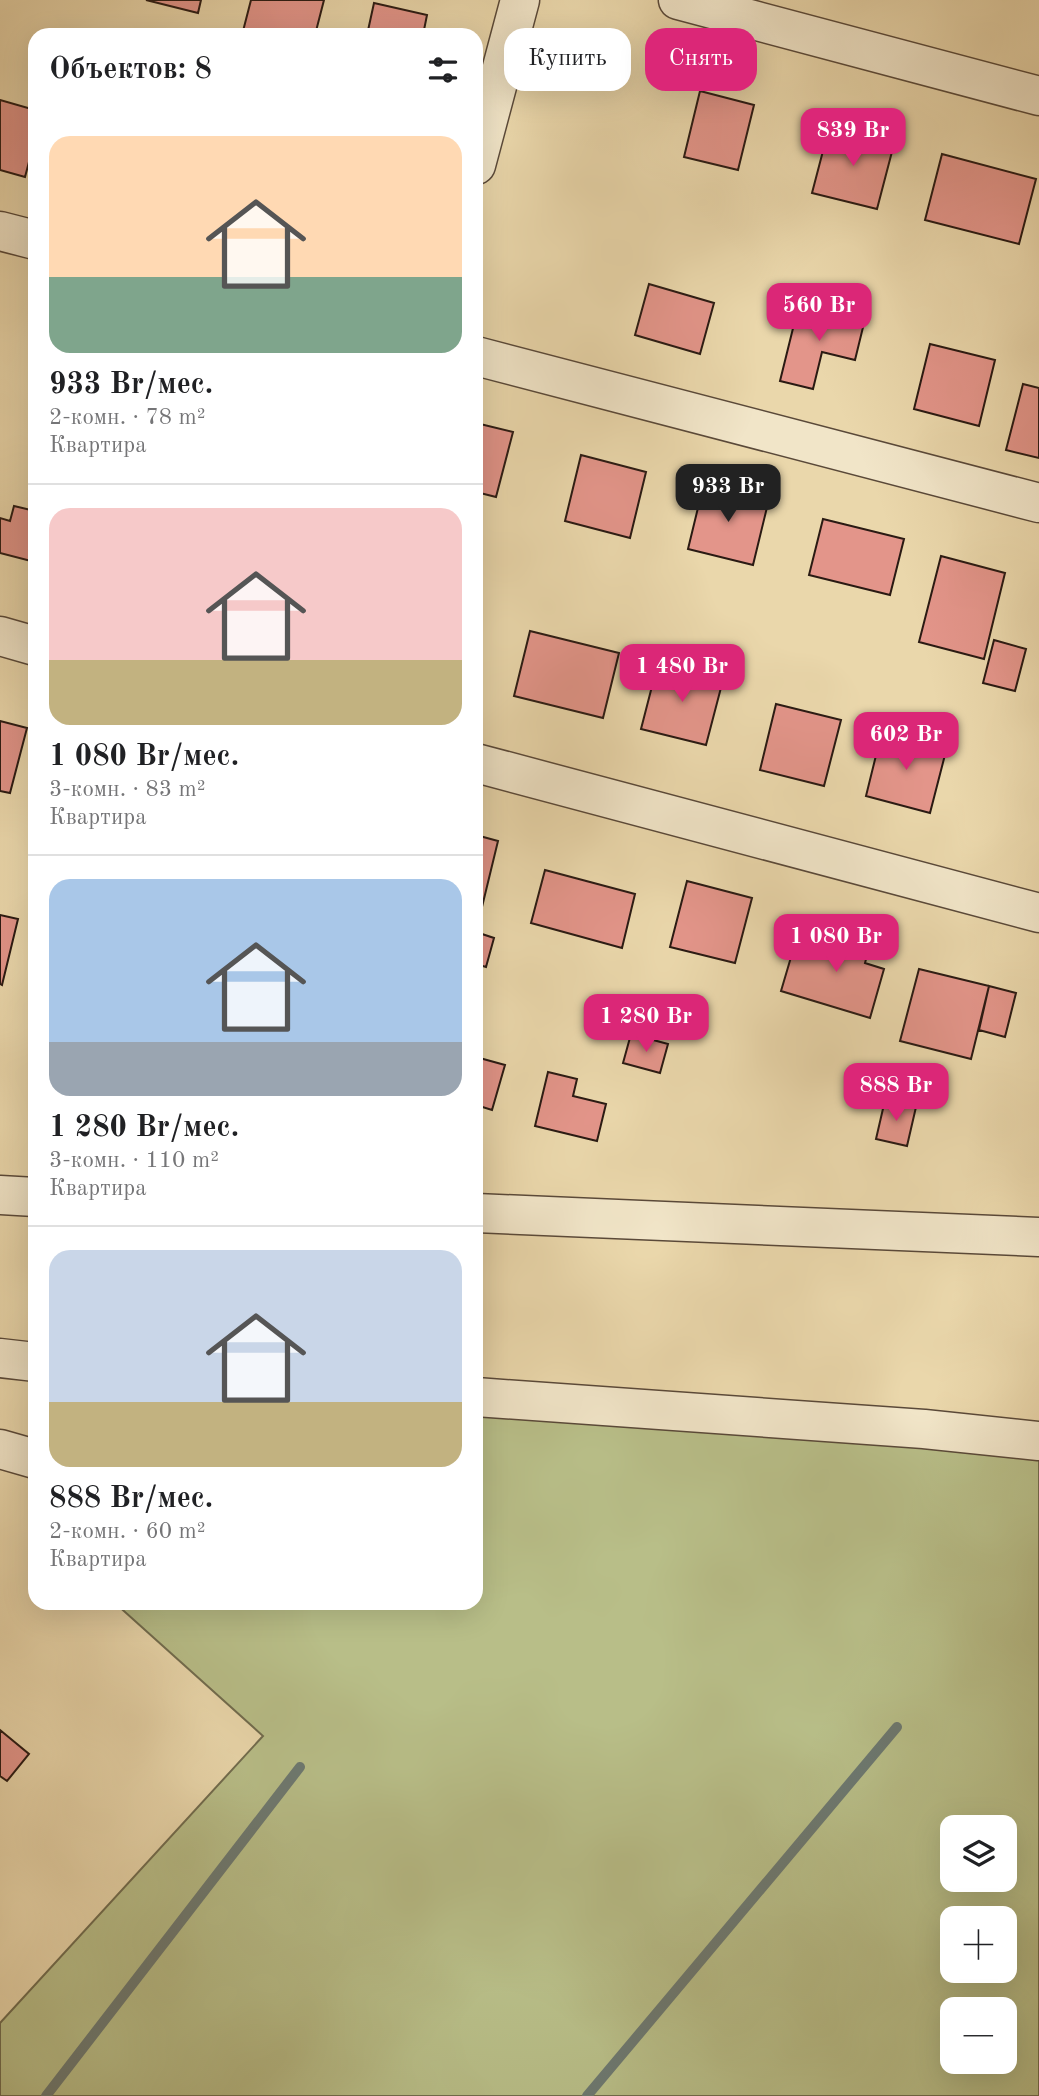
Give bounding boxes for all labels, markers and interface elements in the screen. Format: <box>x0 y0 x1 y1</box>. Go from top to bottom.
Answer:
chip: Купить <box>504 28 631 91</box>
chip: Снять <box>645 28 757 91</box>
icon: filters <box>424 51 462 89</box>
text: Объектов: 8 <box>49 55 212 85</box>
pin: 839 Br <box>796 108 910 168</box>
text: 839 Br <box>817 119 889 142</box>
icon: home <box>193 181 319 307</box>
pin: 560 Br <box>762 284 876 343</box>
text: 560 Br <box>783 294 855 317</box>
text: 933 Br/мес. <box>49 370 213 400</box>
text: 2-комн. · 78 m² <box>49 406 206 429</box>
text: Квартира <box>49 434 147 457</box>
pin: 933 Br <box>671 464 785 524</box>
text: 933 Br <box>692 475 764 498</box>
icon: home <box>193 553 319 679</box>
pin: 1 480 Br <box>610 644 754 704</box>
text: 1 480 Br <box>636 655 728 678</box>
pin: 602 Br <box>849 712 963 772</box>
text: 602 Br <box>870 723 942 746</box>
text: 1 080 Br/мес. <box>49 742 239 772</box>
text: 3-комн. · 83 m² <box>49 778 206 801</box>
text: Квартира <box>49 806 147 829</box>
pin: 1 080 Br <box>764 914 908 974</box>
icon: home <box>193 924 319 1050</box>
text: 1 080 Br <box>790 925 882 948</box>
pin: 1 280 Br <box>574 995 718 1054</box>
text: 1 280 Br <box>600 1005 692 1028</box>
pin: 888 Br <box>839 1064 953 1123</box>
text: 888 Br <box>860 1074 932 1097</box>
text: 1 280 Br/мес. <box>49 1113 239 1143</box>
text: 3-комн. · 110 m² <box>49 1149 219 1172</box>
text: Квартира <box>49 1177 147 1200</box>
icon: home <box>193 1295 319 1421</box>
text: 888 Br/мес. <box>49 1484 213 1514</box>
text: 2-комн. · 60 m² <box>49 1520 206 1543</box>
text: Квартира <box>49 1548 147 1571</box>
map controls <box>940 1815 1017 2074</box>
button: layers <box>940 1815 1017 1892</box>
button: + <box>940 1906 1017 1983</box>
button: − <box>940 1997 1017 2074</box>

